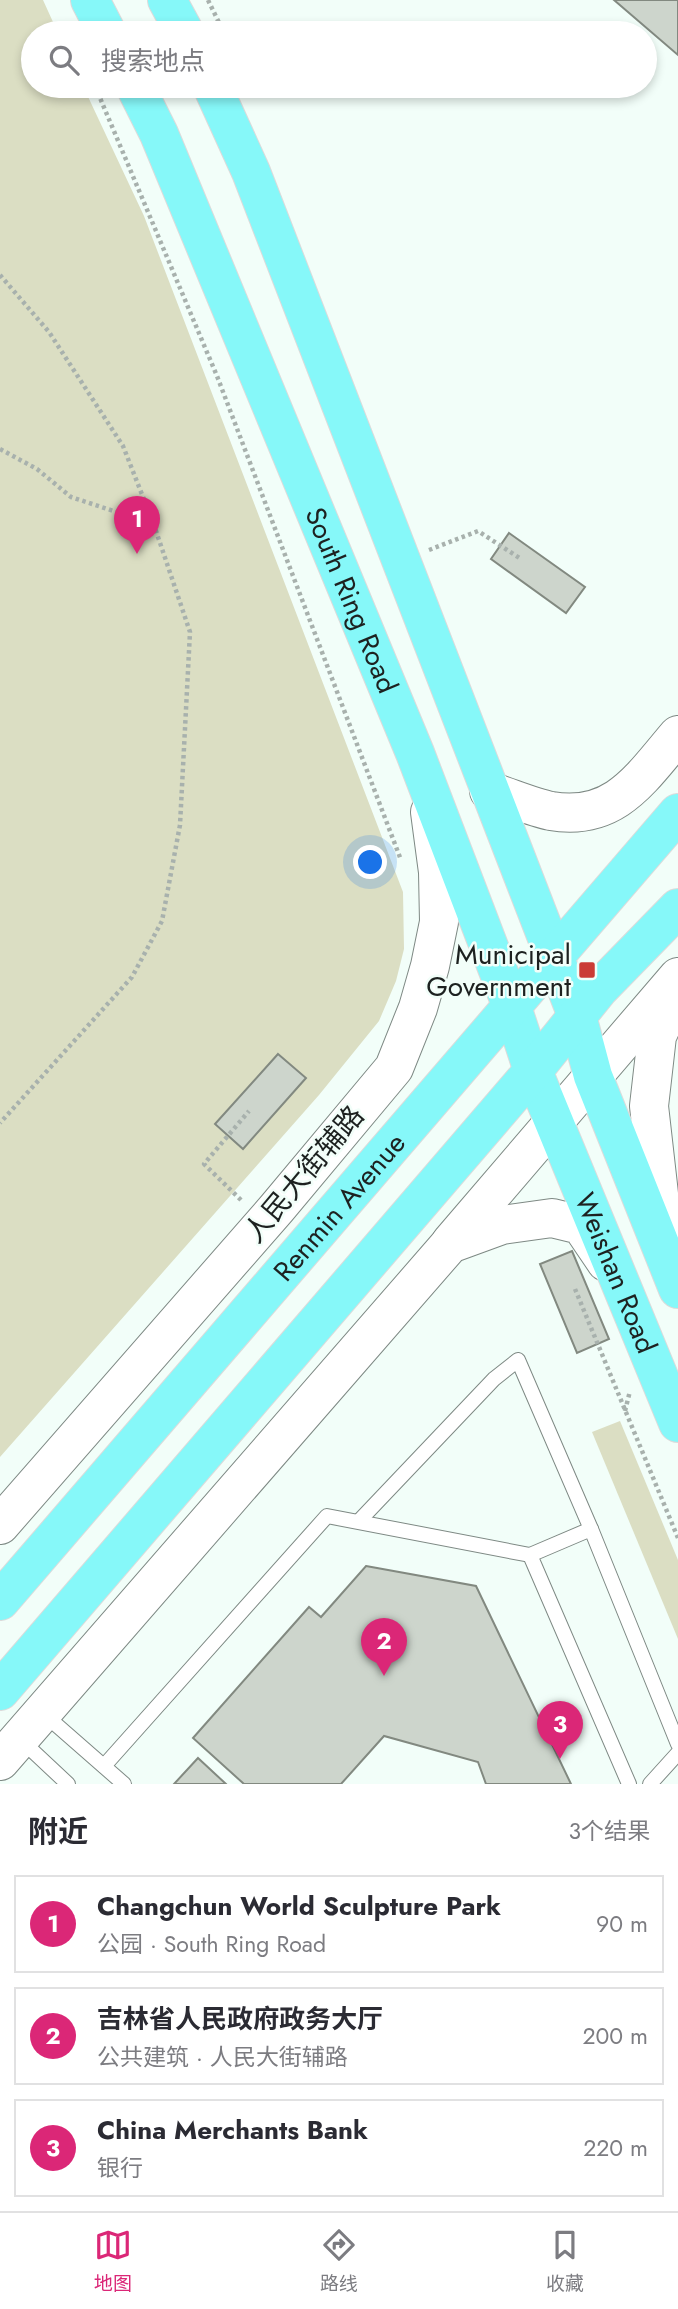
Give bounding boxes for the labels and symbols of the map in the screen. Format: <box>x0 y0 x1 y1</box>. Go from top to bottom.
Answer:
pin: 1 <box>114 496 160 554</box>
street label: South Ring Road <box>295 501 408 699</box>
your location <box>353 845 387 879</box>
place label: Municipal Government <box>426 934 571 1007</box>
marker: Municipal Government <box>577 960 597 980</box>
street label: 人民大街辅路 <box>234 1096 374 1252</box>
street label: Renmin Avenue <box>264 1124 415 1290</box>
street label: Weishan Road <box>565 1186 667 1359</box>
pin: 2 <box>361 1618 407 1676</box>
pin: 3 <box>537 1701 583 1759</box>

